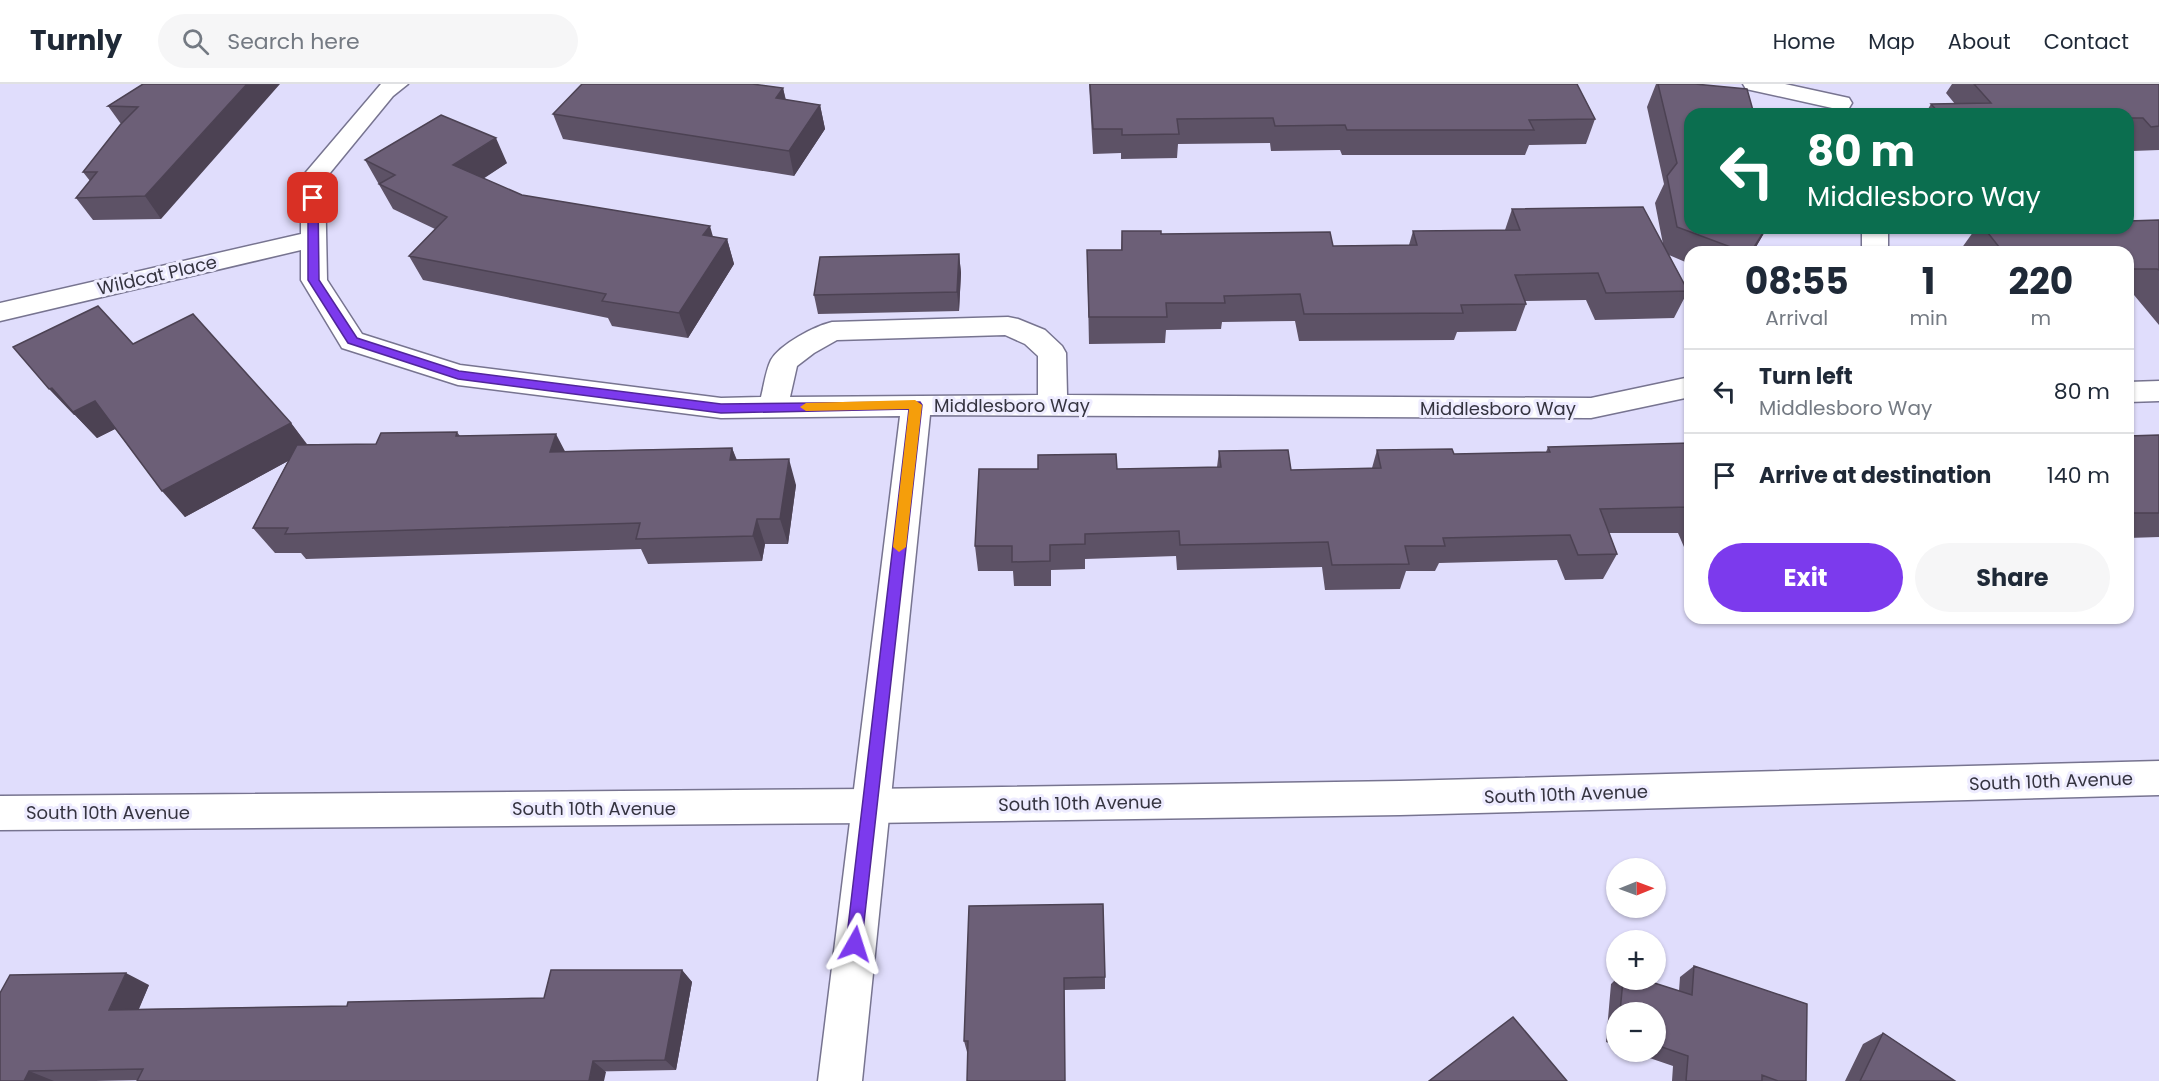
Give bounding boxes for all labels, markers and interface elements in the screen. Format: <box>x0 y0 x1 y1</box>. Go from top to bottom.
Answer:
search box <box>158 14 578 68</box>
text: Turnly <box>30 21 122 60</box>
icon: search <box>179 25 212 58</box>
text: Search here <box>227 26 360 57</box>
text: Home <box>1773 27 1835 56</box>
text: Map <box>1868 27 1915 56</box>
text: About <box>1948 27 2011 56</box>
text: Contact <box>2044 27 2129 56</box>
text: 80 m <box>1807 122 1915 181</box>
icon: left <box>1708 132 1786 210</box>
pin <box>287 172 338 223</box>
text: Middlesboro Way <box>1807 178 2041 215</box>
icon: arrive <box>296 181 329 214</box>
street label: Wildcat Place <box>95 249 219 301</box>
text: 08:55 <box>1745 256 1849 307</box>
text: 1 <box>1922 256 1935 307</box>
text: 220 <box>2009 256 2073 307</box>
text: Arrival <box>1765 304 1828 332</box>
text: min <box>1909 304 1948 332</box>
text: m <box>2031 304 2051 332</box>
text: Turn left <box>1759 361 1853 392</box>
icon: left <box>1708 375 1741 408</box>
text: 80 m <box>2054 376 2110 407</box>
street label: Middlesboro Way <box>934 393 1090 418</box>
text: Middlesboro Way <box>1759 394 1932 422</box>
street label: Middlesboro Way <box>1420 396 1576 421</box>
icon: arrive <box>1708 459 1741 492</box>
text: Arrive at destination <box>1759 460 1991 491</box>
text: 140 m <box>2047 460 2110 491</box>
button: Exit <box>1708 543 1903 612</box>
button: Share <box>1915 543 2110 612</box>
street label: South 10th Avenue <box>1969 766 2133 796</box>
street label: South 10th Avenue <box>1484 779 1648 809</box>
street label: South 10th Avenue <box>998 789 1162 817</box>
street label: South 10th Avenue <box>512 796 676 821</box>
street label: South 10th Avenue <box>26 800 190 825</box>
north arrow <box>1606 858 1666 918</box>
map controls <box>1606 858 1666 1062</box>
position arrow <box>823 912 887 976</box>
button: + <box>1606 930 1666 990</box>
button: − <box>1606 1002 1666 1062</box>

